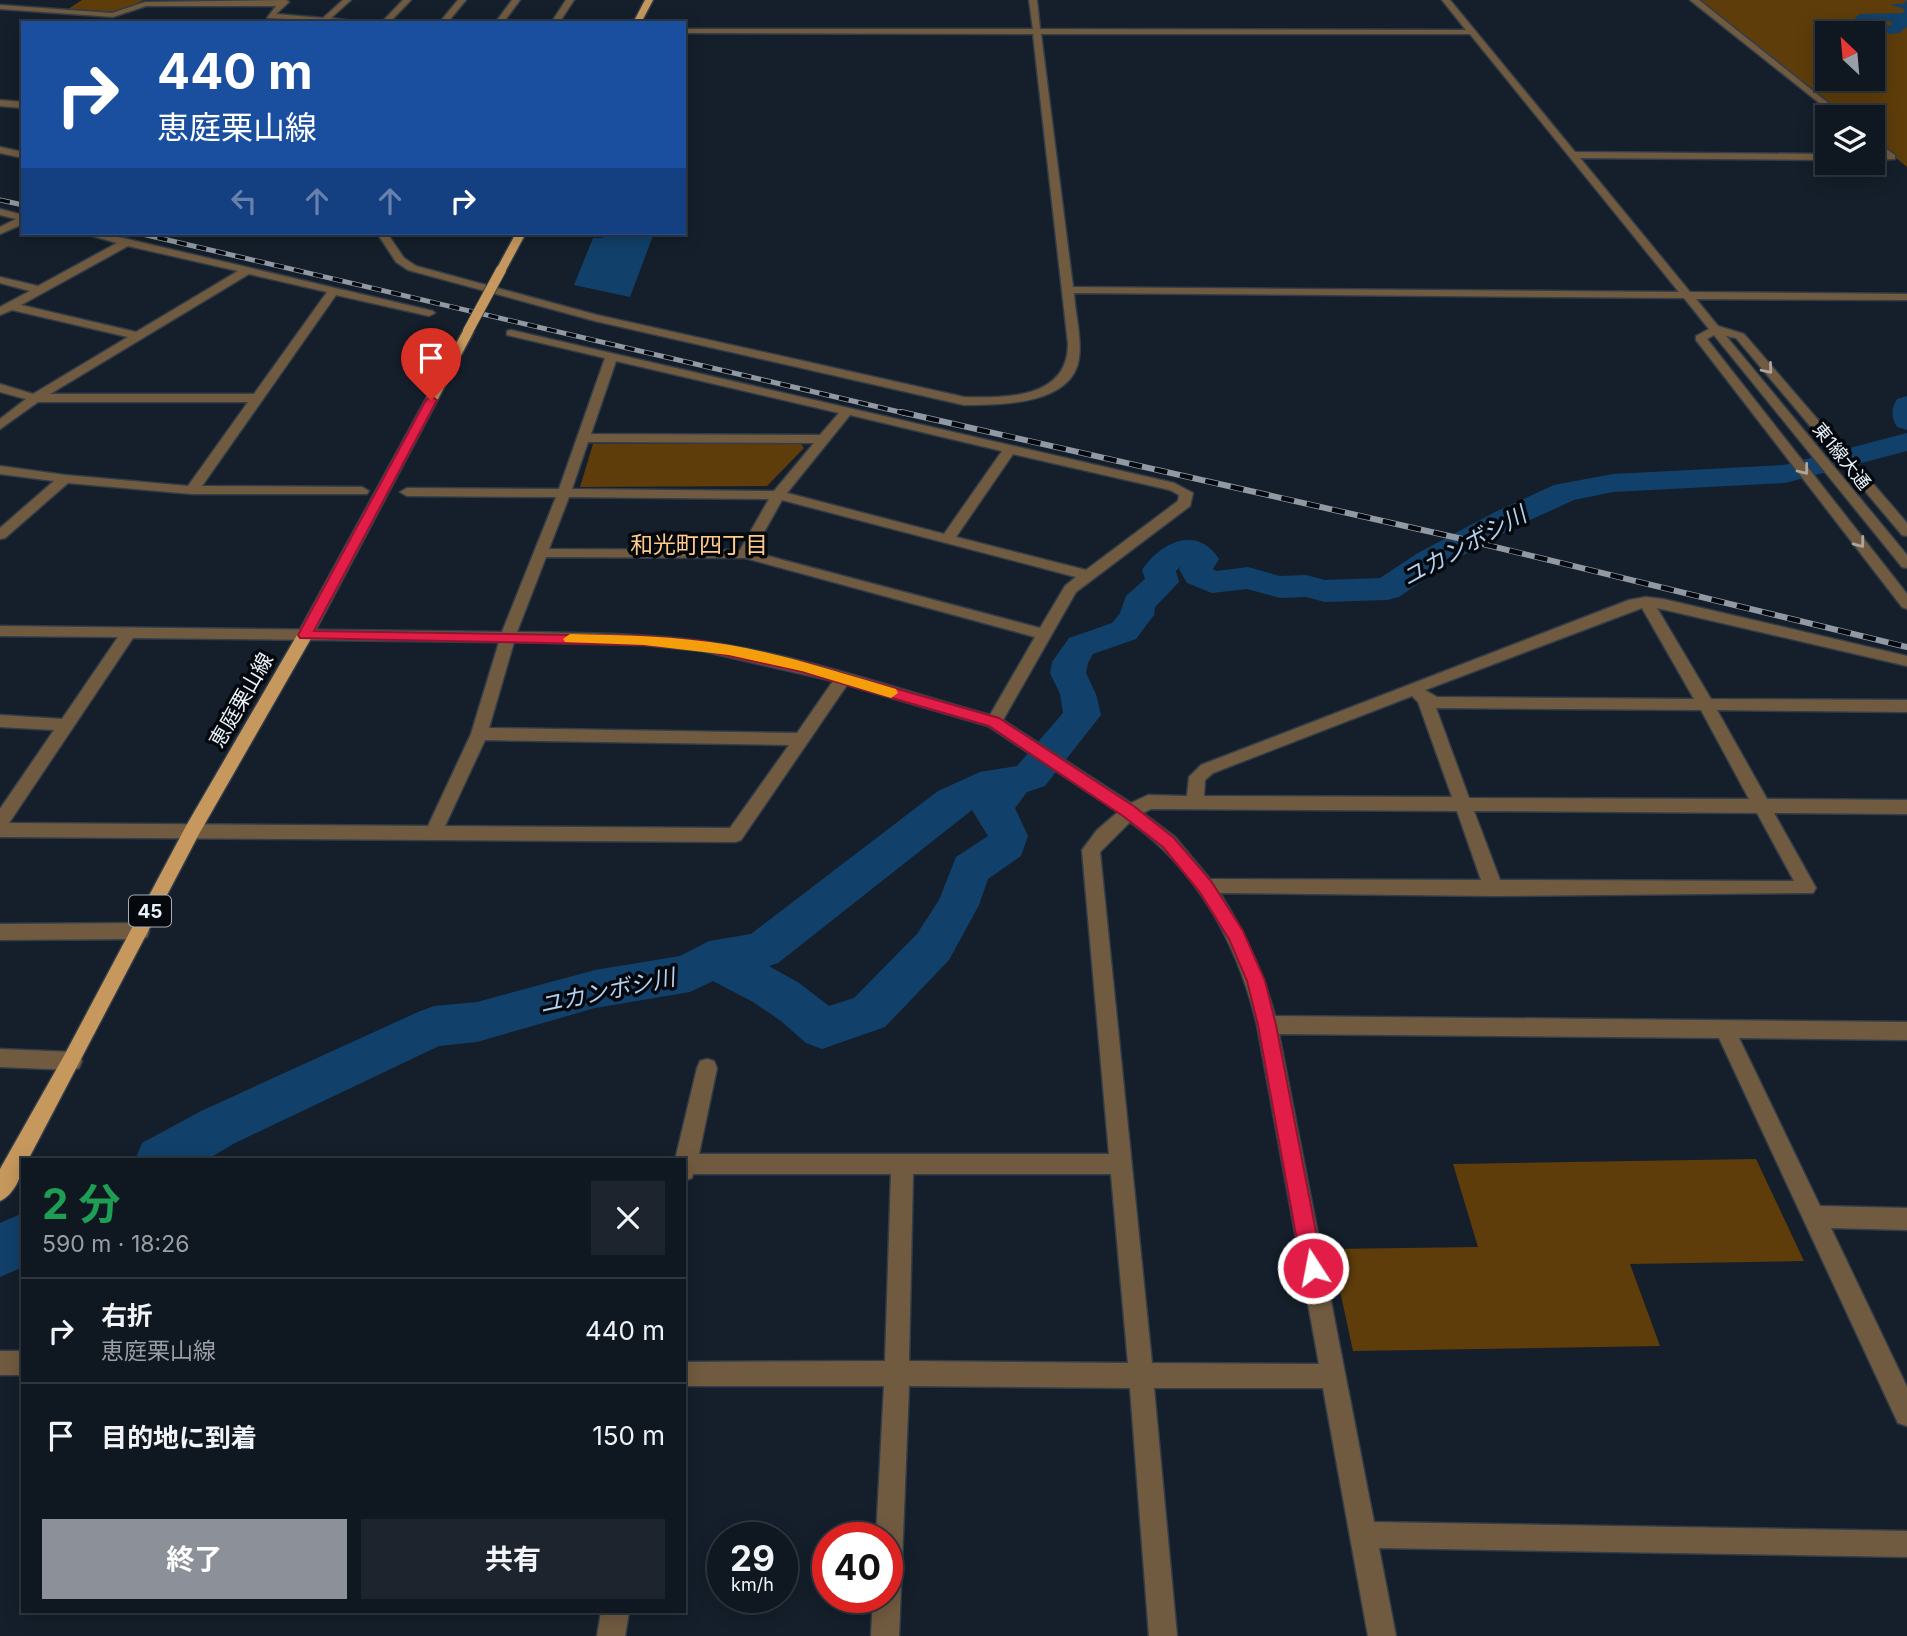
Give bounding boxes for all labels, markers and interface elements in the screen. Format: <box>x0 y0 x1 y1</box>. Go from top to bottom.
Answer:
north arrow <box>1815 21 1885 91</box>
map controls <box>1815 21 1885 175</box>
text: 440 m <box>157 42 313 101</box>
icon: right <box>42 49 133 140</box>
button: layers <box>1815 105 1885 175</box>
text: 恵庭栗山線 <box>157 108 317 147</box>
icon: left <box>225 182 263 220</box>
icon: ahead <box>298 182 336 220</box>
icon: ahead <box>371 182 409 220</box>
icon: right <box>444 182 482 220</box>
pin <box>401 328 461 400</box>
icon: arrive <box>412 339 450 377</box>
one-way arrow <box>1760 361 1772 374</box>
street label: 東1線大通 <box>1809 419 1875 493</box>
one-way arrow <box>1796 462 1809 475</box>
water label: ユカンボシ川 <box>1397 499 1534 592</box>
district label: 和光町四丁目 <box>630 531 768 559</box>
one-way arrow <box>1852 535 1865 548</box>
street label: 恵庭栗山線 <box>204 648 278 752</box>
road number: 45 <box>129 896 171 926</box>
water label: ユカンボシ川 <box>537 962 680 1019</box>
text: 2 分 <box>42 1178 120 1229</box>
button: close <box>591 1181 665 1255</box>
text: 590 m · 18:26 <box>42 1230 189 1258</box>
position arrow <box>1276 1231 1350 1305</box>
text: 右折 <box>101 1300 153 1331</box>
icon: right <box>42 1312 80 1350</box>
text: 440 m <box>585 1315 665 1346</box>
text: 恵庭栗山線 <box>101 1337 216 1365</box>
icon: arrive <box>42 1417 80 1455</box>
text: 150 m <box>592 1420 665 1451</box>
text: 目的地に到着 <box>101 1422 257 1453</box>
button: 終了 <box>42 1519 347 1599</box>
button: 共有 <box>361 1519 665 1599</box>
speed limit sign: 40 <box>812 1522 903 1613</box>
text: 29 <box>730 1537 775 1579</box>
text: km/h <box>731 1574 774 1595</box>

